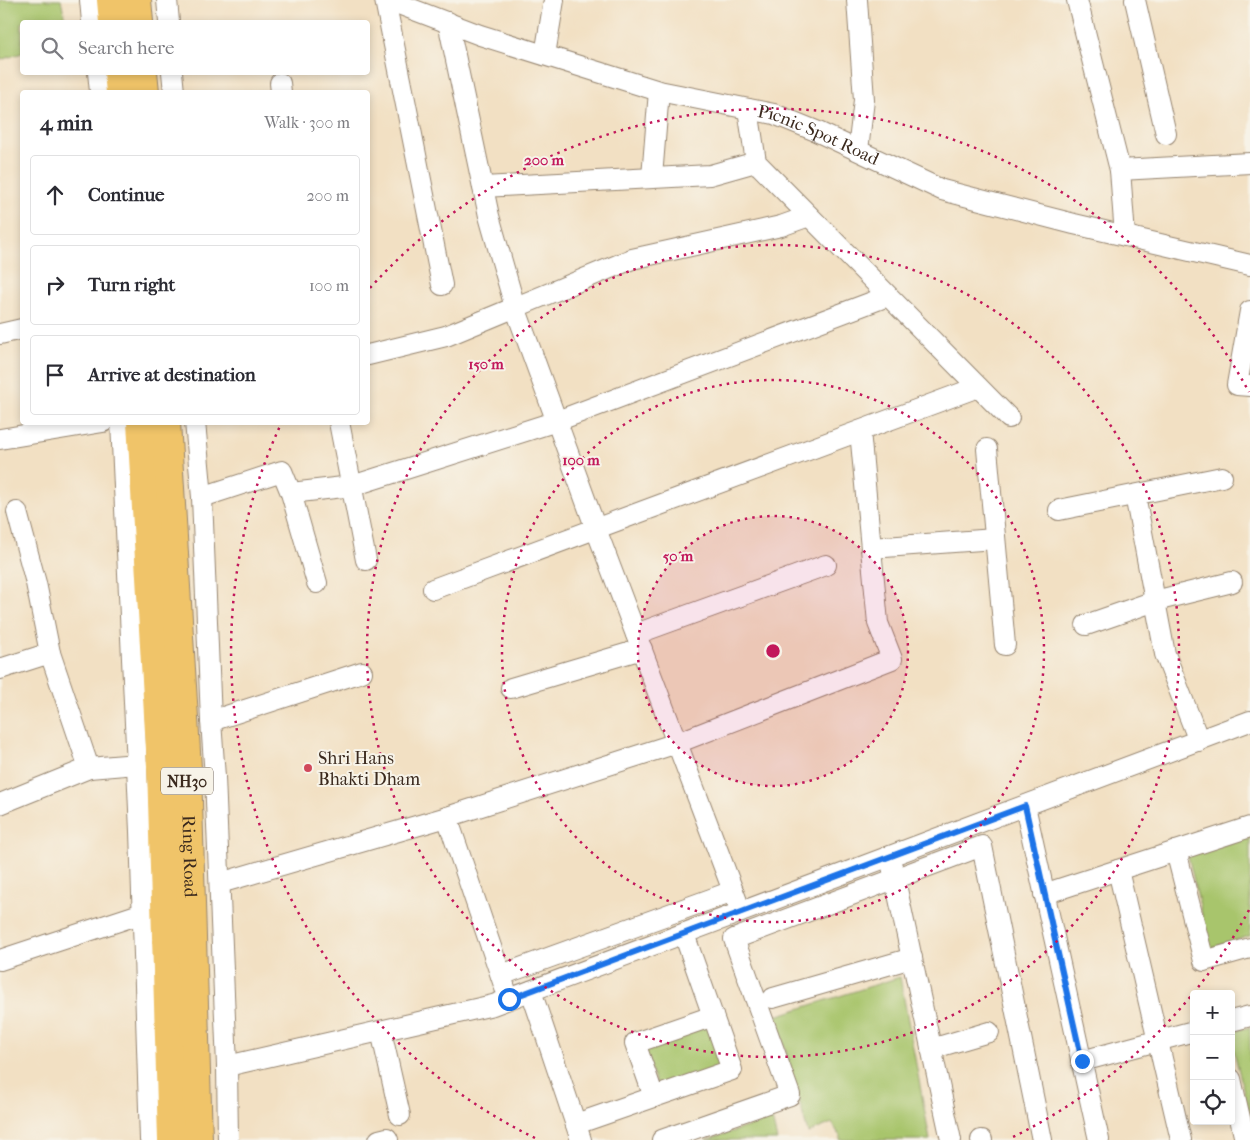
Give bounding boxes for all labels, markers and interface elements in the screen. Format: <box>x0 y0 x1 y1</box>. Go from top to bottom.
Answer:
search box <box>20 20 370 75</box>
icon: search <box>38 34 66 62</box>
text: Search here <box>78 37 174 59</box>
street label: Picnic Spot Road <box>756 101 883 170</box>
text: 4 min <box>40 111 93 135</box>
text: Walk · 300 m <box>264 113 350 132</box>
text: 200 m <box>524 151 564 169</box>
icon: ahead <box>41 181 69 209</box>
text: Continue <box>88 184 164 206</box>
text: 200 m <box>306 186 349 205</box>
icon: right <box>41 271 69 299</box>
text: Turn right <box>88 274 175 296</box>
text: 100 m <box>309 276 349 295</box>
text: 150 m <box>468 355 504 373</box>
icon: arrive <box>41 361 69 389</box>
text: Arrive at destination <box>88 364 256 386</box>
text: 100 m <box>562 451 600 469</box>
text: 50 m <box>663 547 694 565</box>
centre of rings <box>764 642 782 660</box>
place label: Shri Hans Bhakti Dham <box>318 748 420 790</box>
marker: Shri Hans Bhakti Dham <box>302 762 314 774</box>
road number: NH30 <box>161 768 213 794</box>
street label: Ring Road <box>178 815 201 898</box>
route start <box>498 988 521 1011</box>
map controls <box>1190 990 1235 1125</box>
button: + <box>1190 990 1235 1035</box>
button: − <box>1190 1035 1235 1080</box>
route end <box>1071 1050 1094 1073</box>
button: locate <box>1190 1080 1235 1125</box>

